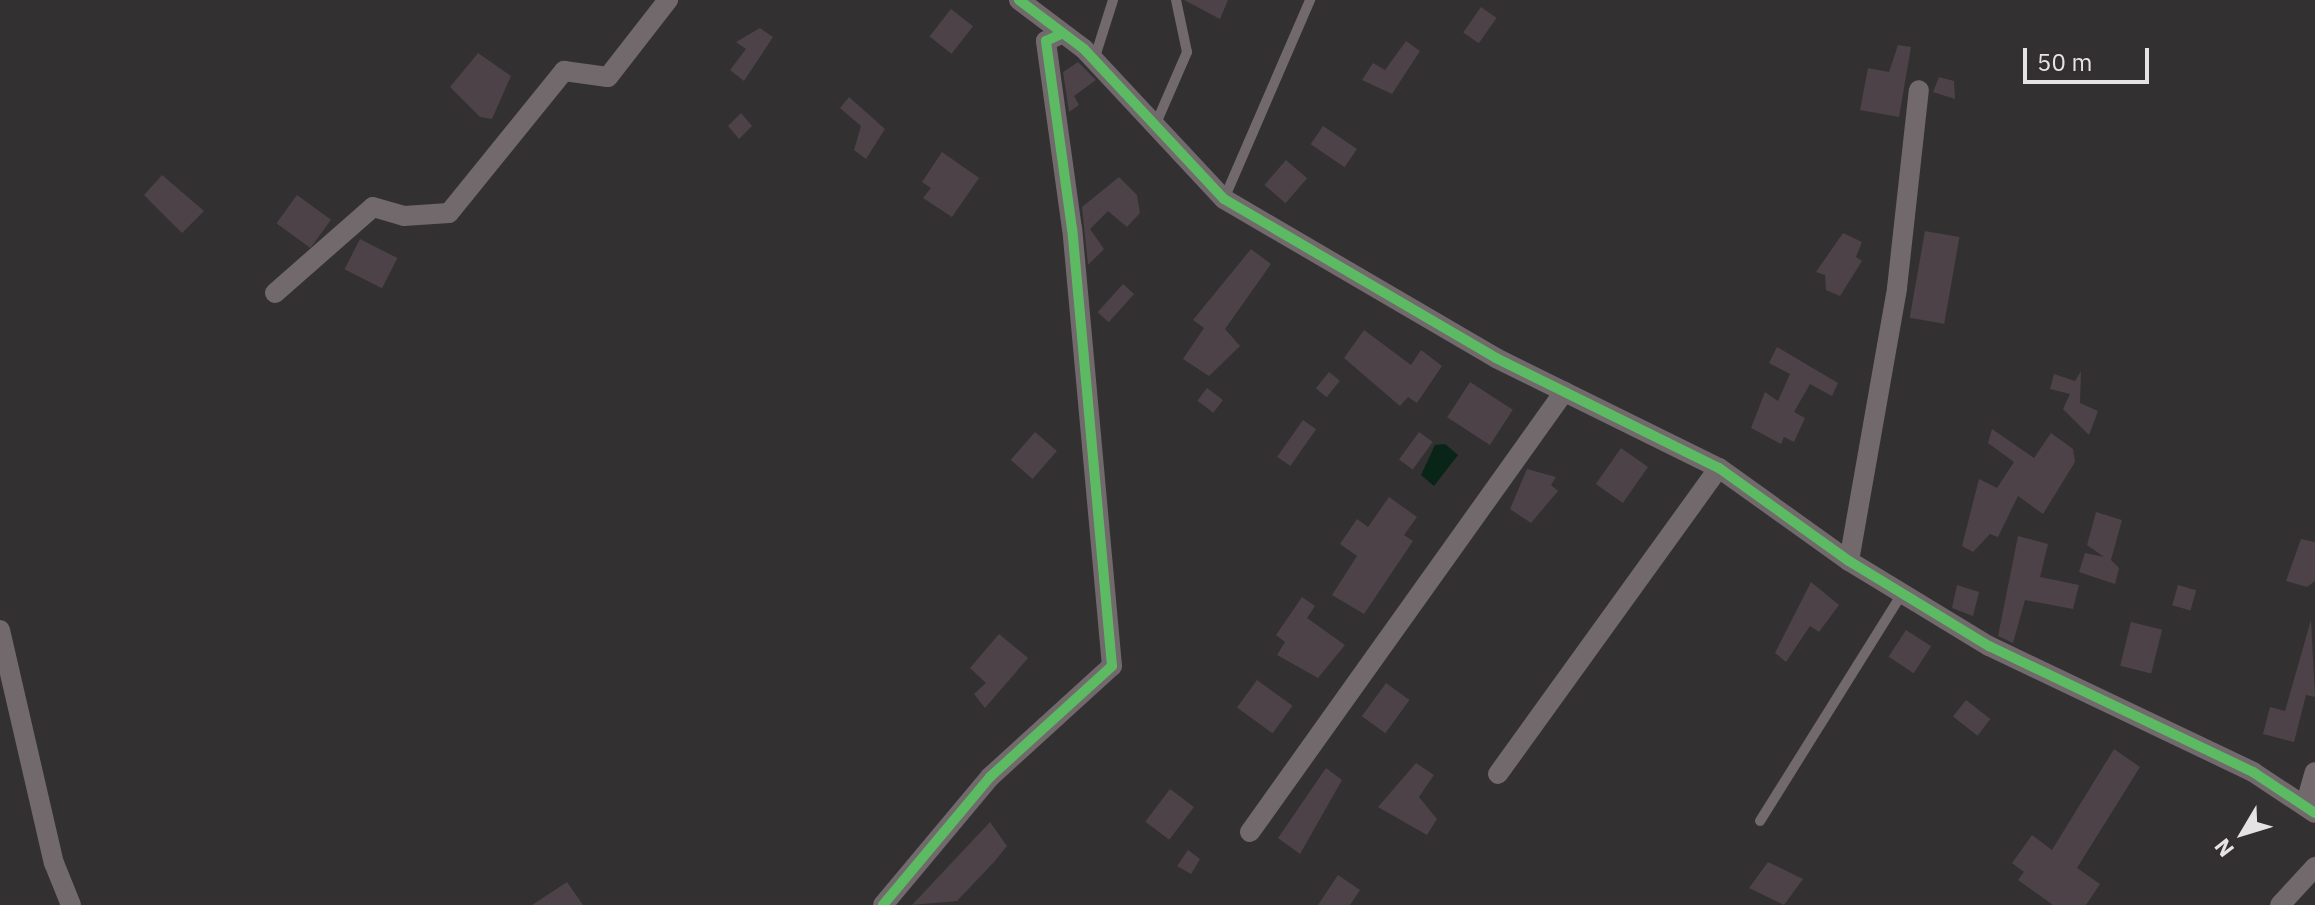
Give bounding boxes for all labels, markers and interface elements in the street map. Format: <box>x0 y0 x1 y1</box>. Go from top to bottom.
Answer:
scale bar <box>2027 32 2153 82</box>
text: 50 m <box>2037 46 2092 78</box>
north arrow <box>2203 793 2283 873</box>
text: N <box>2207 833 2240 863</box>

